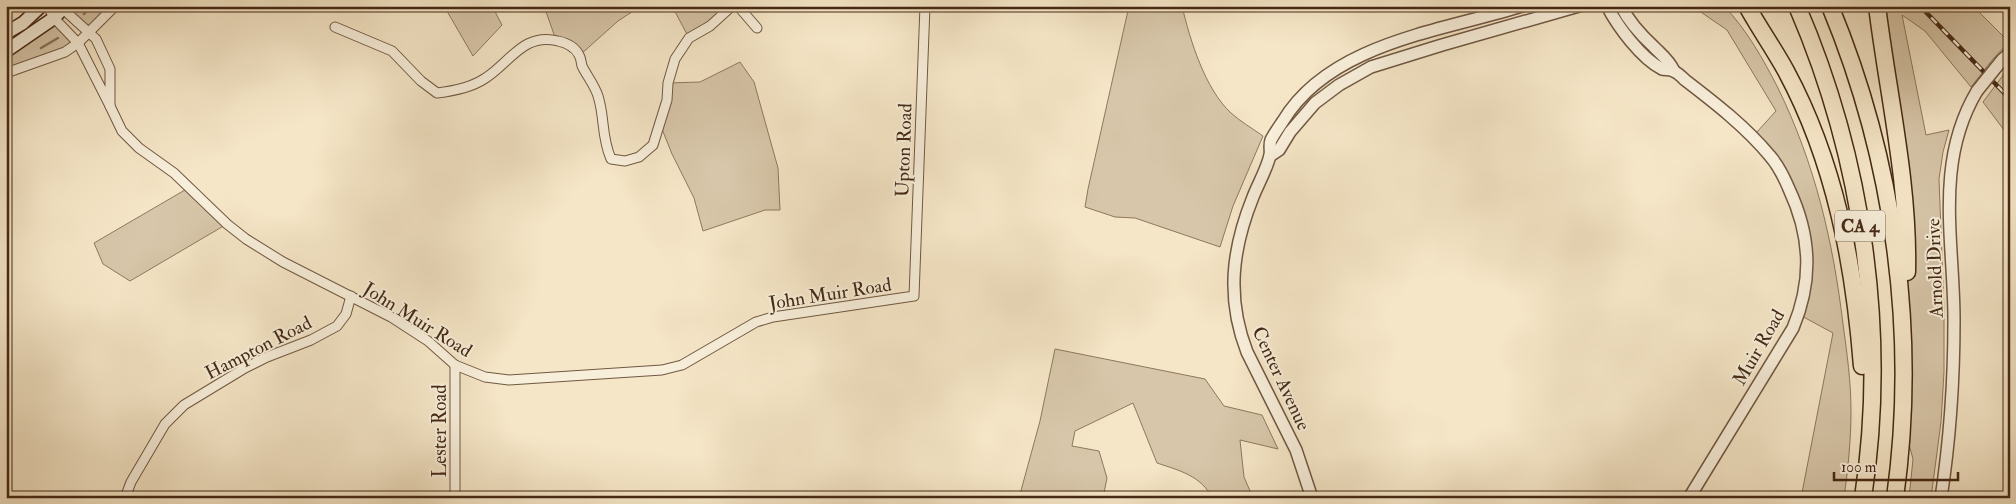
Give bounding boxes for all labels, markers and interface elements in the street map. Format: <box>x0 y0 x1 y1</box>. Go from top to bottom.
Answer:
street label: Upton Road <box>890 102 919 197</box>
road number: CA 4 <box>1835 210 1885 242</box>
street label: Arnold Drive <box>1921 218 1949 319</box>
street label: John Muir Road <box>766 272 894 316</box>
street label: John Muir Road <box>358 276 477 363</box>
street label: Muir Road <box>1728 305 1791 390</box>
street label: Hampton Road <box>201 310 317 386</box>
street label: Center Avenue <box>1247 323 1316 434</box>
street label: Lester Road <box>428 384 452 478</box>
scale bar <box>1834 449 1957 481</box>
text: 100 m <box>1841 458 1877 477</box>

